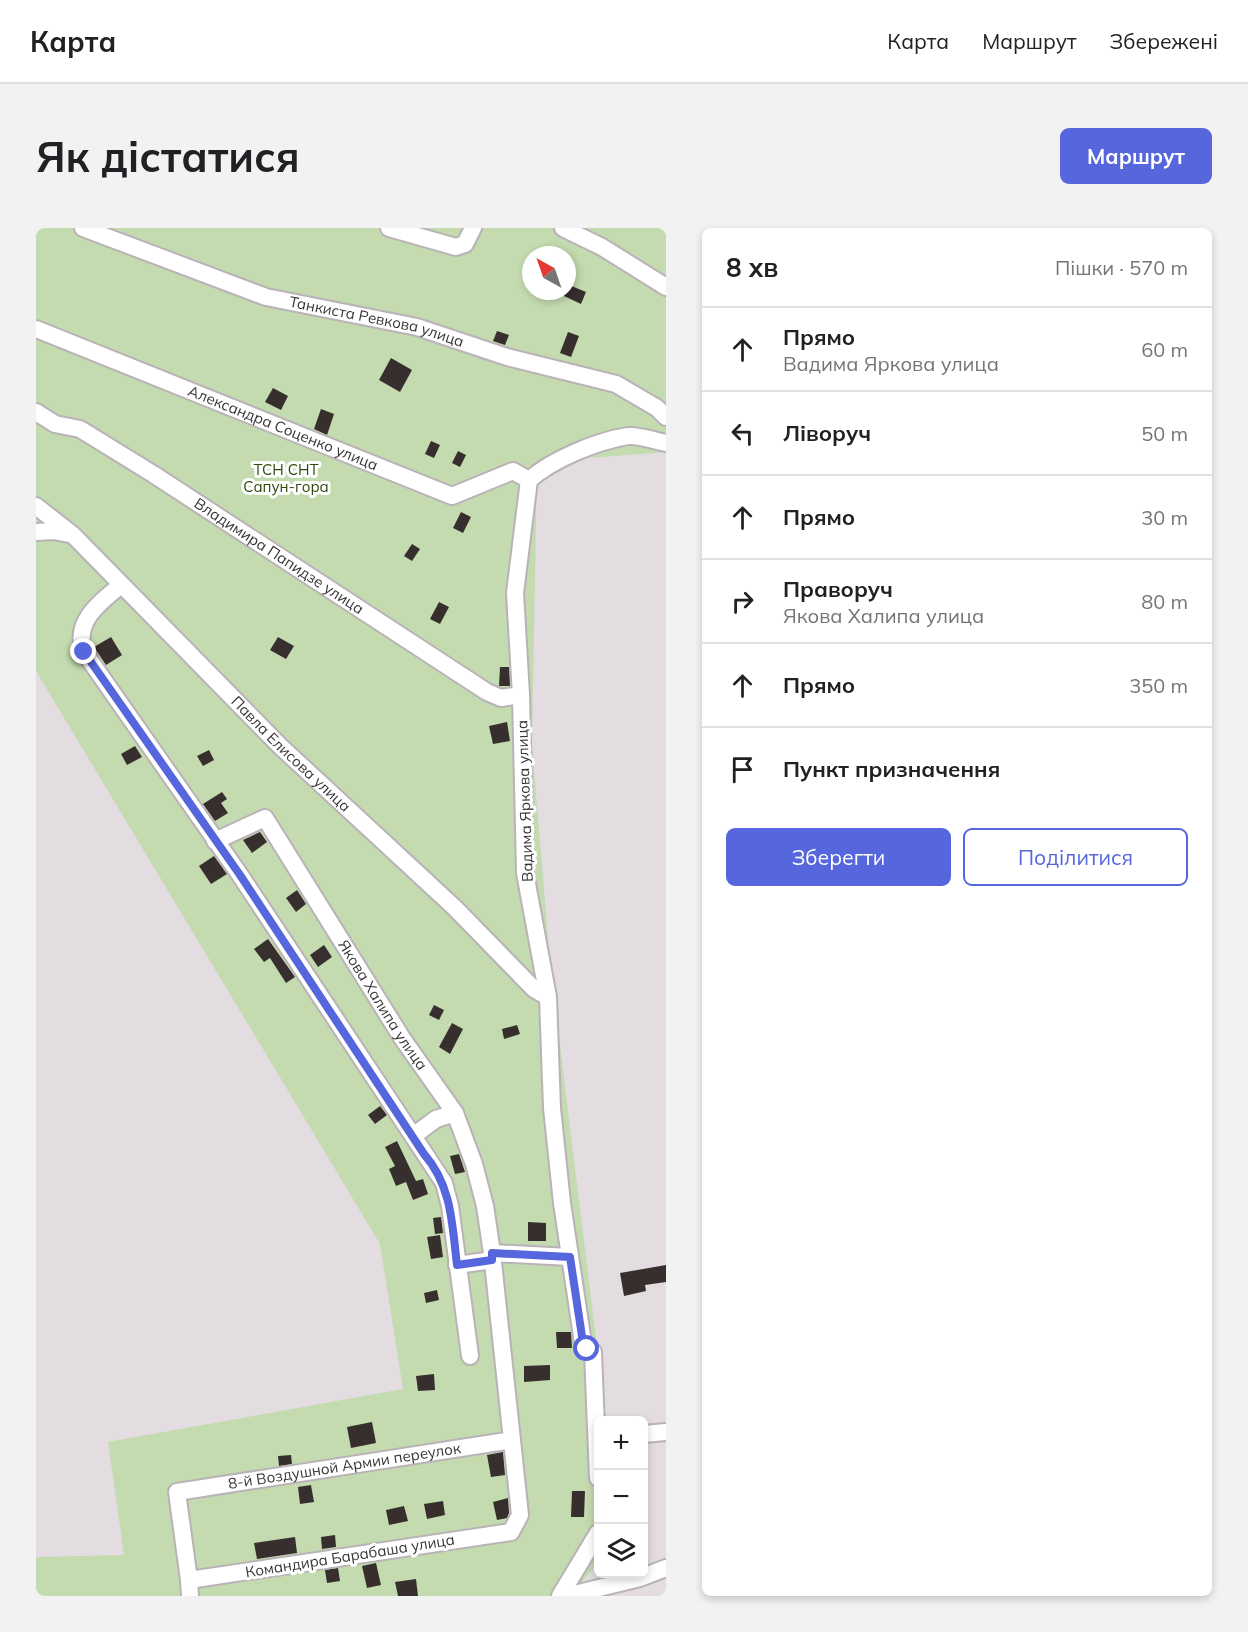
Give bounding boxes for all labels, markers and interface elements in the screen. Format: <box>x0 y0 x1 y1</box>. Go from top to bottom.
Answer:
text: Карта <box>30 24 116 59</box>
text: Карта <box>887 28 949 54</box>
text: Маршрут <box>982 28 1077 54</box>
text: Збережені <box>1110 28 1218 54</box>
button: Маршрут <box>1060 128 1212 184</box>
text: Як дістатися <box>36 130 300 183</box>
north arrow <box>522 246 576 300</box>
text: 8 хв <box>726 251 778 284</box>
text: Пішки · 570 m <box>1055 255 1188 280</box>
street label: Танкиста Ревкова улица <box>288 292 467 351</box>
text: Прямо <box>783 323 855 351</box>
icon: ahead <box>726 333 759 366</box>
text: 60 m <box>1141 337 1188 362</box>
text: Вадима Яркова улица <box>783 351 999 376</box>
street label: Александра Соценко улица <box>185 381 381 474</box>
icon: left <box>726 417 759 450</box>
text: Ліворуч <box>783 419 871 447</box>
text: 50 m <box>1141 421 1188 446</box>
park label: ТСН СНТ Сапун-гора <box>243 460 329 496</box>
street label: Владимира Папидзе улица <box>191 493 368 618</box>
icon: ahead <box>726 501 759 534</box>
text: Прямо <box>783 503 855 531</box>
text: 30 m <box>1141 505 1188 530</box>
text: Праворуч <box>783 575 893 603</box>
icon: right <box>726 585 759 618</box>
text: 80 m <box>1141 589 1188 614</box>
text: Якова Халипа улица <box>783 603 984 628</box>
route end <box>70 638 96 664</box>
icon: ahead <box>726 669 759 702</box>
text: Прямо <box>783 671 855 699</box>
text: 350 m <box>1129 673 1188 698</box>
street label: Павла Елисова улица <box>227 692 355 816</box>
street label: Вадима Яркова улица <box>512 720 537 882</box>
icon: arrive <box>726 753 759 786</box>
text: Пункт призначення <box>783 755 1000 783</box>
button: Зберегти <box>726 828 951 886</box>
button: Поділитися <box>963 828 1188 886</box>
street label: Якова Халипа улица <box>334 936 432 1074</box>
route start <box>573 1335 599 1361</box>
map controls <box>594 1416 648 1578</box>
button: + <box>594 1416 648 1470</box>
street label: 8-й Воздушной Армии переулок <box>227 1438 463 1493</box>
button: − <box>594 1470 648 1524</box>
button: layers <box>594 1524 648 1578</box>
street label: Командира Барабаша улица <box>244 1530 456 1581</box>

